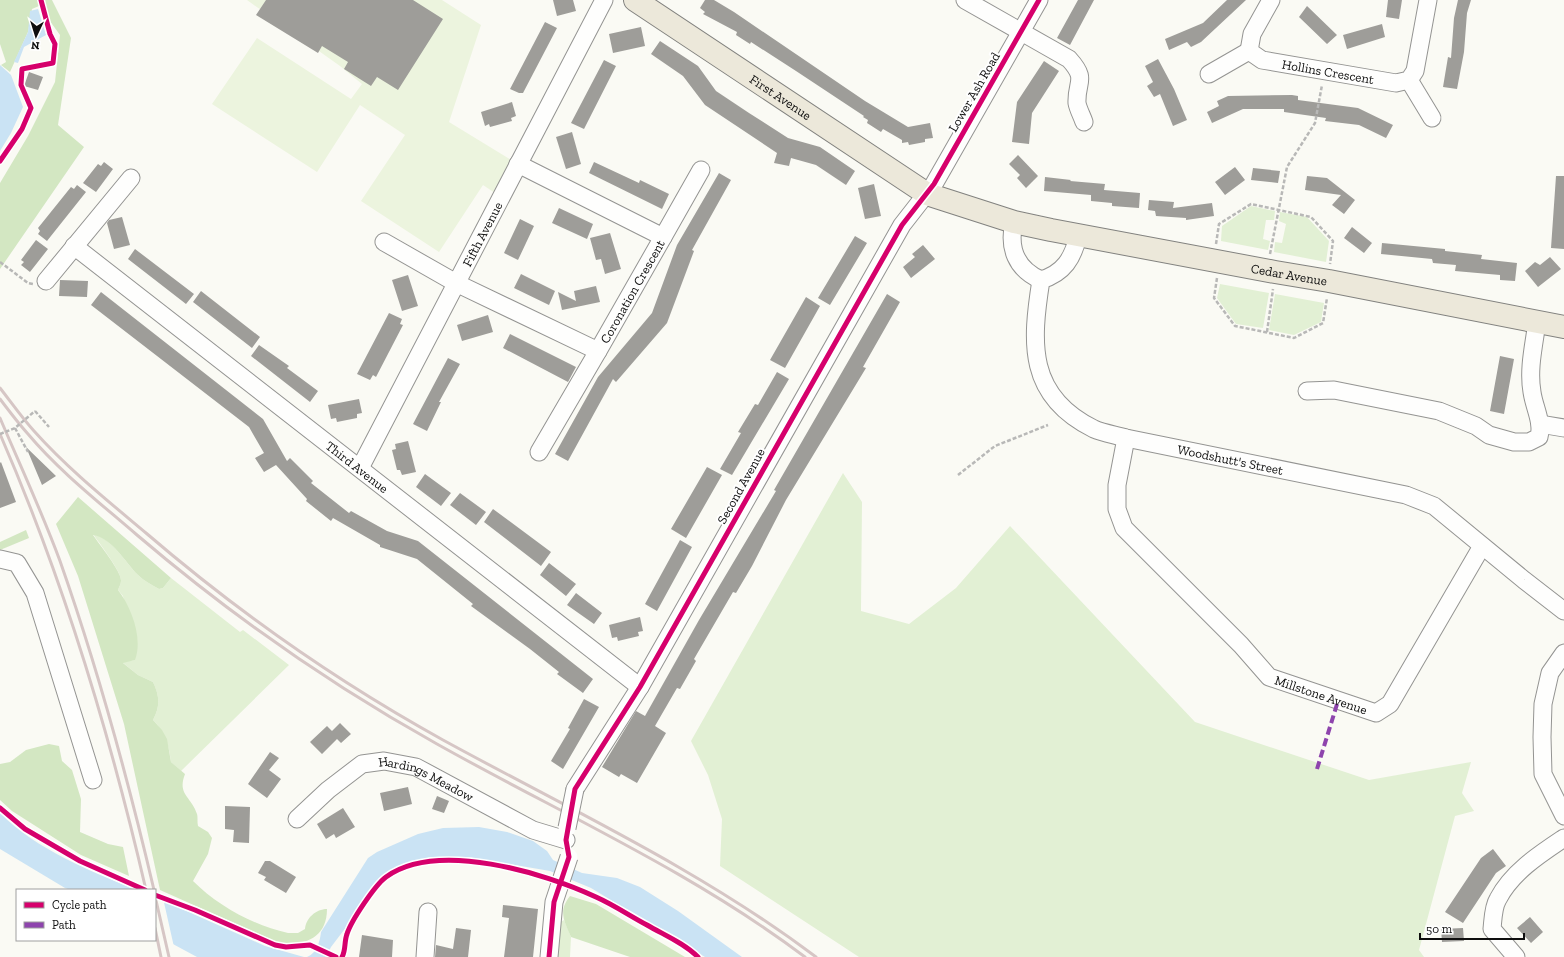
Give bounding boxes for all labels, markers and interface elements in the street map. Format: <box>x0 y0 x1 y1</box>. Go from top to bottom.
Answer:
north arrow <box>16 16 56 56</box>
text: N <box>30 39 40 52</box>
street label: Lower Ash Road <box>945 49 1003 135</box>
street label: Hollins Crescent <box>1281 56 1375 87</box>
street label: First Avenue <box>747 71 814 123</box>
street label: Fifth Avenue <box>459 199 505 269</box>
street label: Coronation Crescent <box>597 237 668 346</box>
street label: Cedar Avenue <box>1250 260 1328 288</box>
street label: Third Avenue <box>323 438 392 496</box>
street label: Woodshutt's Street <box>1176 441 1285 477</box>
street label: Second Avenue <box>714 446 768 526</box>
street label: Millstone Avenue <box>1273 672 1369 717</box>
street label: Hardings Meadow <box>377 753 476 804</box>
legend <box>16 889 156 941</box>
text: Cycle path <box>52 898 107 912</box>
scale bar <box>1420 915 1524 941</box>
text: Path <box>52 918 76 932</box>
text: 50 m <box>1426 922 1453 936</box>

